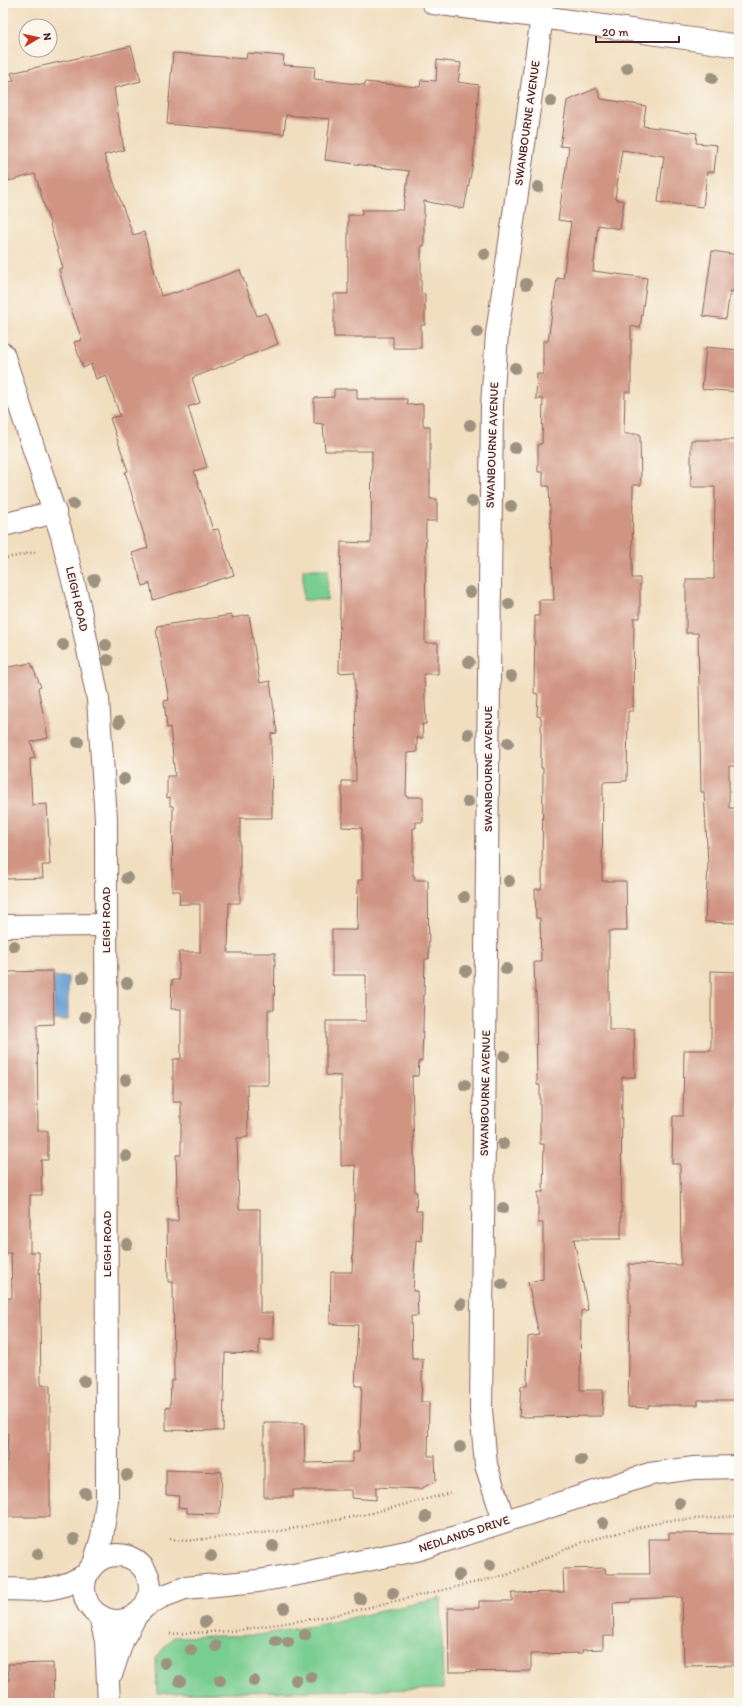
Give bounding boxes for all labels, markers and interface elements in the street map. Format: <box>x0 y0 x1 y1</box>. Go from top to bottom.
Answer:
north arrow <box>18 18 58 58</box>
scale bar <box>596 18 679 44</box>
text: 20 m <box>602 25 629 39</box>
text: N <box>40 32 54 41</box>
street label: SWANBOURNE AVENUE <box>511 59 543 186</box>
street label: SWANBOURNE AVENUE <box>483 381 501 508</box>
street label: LEIGH ROAD <box>63 565 91 633</box>
street label: SWANBOURNE AVENUE <box>481 706 495 832</box>
street label: LEIGH ROAD <box>99 886 113 953</box>
street label: SWANBOURNE AVENUE <box>477 1030 493 1156</box>
street label: LEIGH ROAD <box>100 1210 114 1277</box>
street label: NEDLANDS DRIVE <box>417 1513 512 1555</box>

